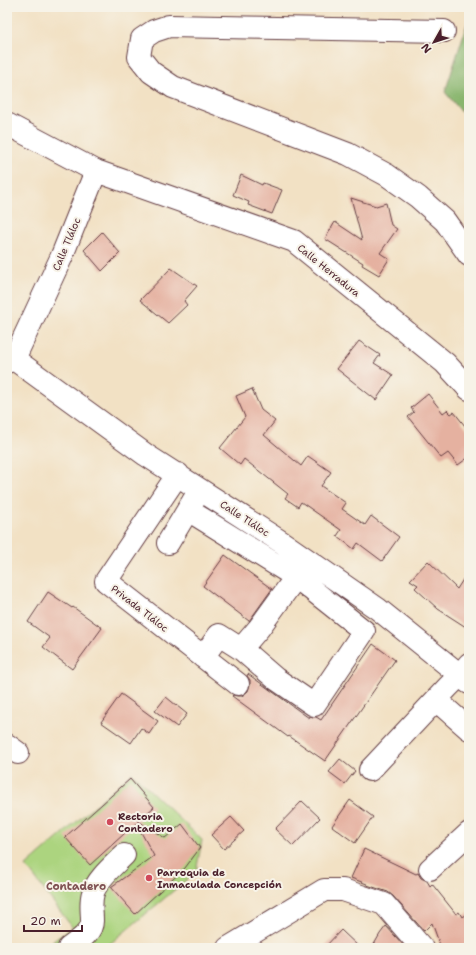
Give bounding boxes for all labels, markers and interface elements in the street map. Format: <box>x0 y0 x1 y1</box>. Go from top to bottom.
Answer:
north arrow <box>414 22 454 62</box>
text: N <box>418 40 435 56</box>
street label: Calle Tláloc <box>49 216 83 273</box>
street label: Calle Herradura <box>295 241 363 300</box>
street label: Calle Tláloc <box>218 498 272 539</box>
street label: Privada Tláloc <box>108 582 171 635</box>
place label: Rectoria Contadero <box>118 810 173 835</box>
marker: Rectoria Contadero <box>105 817 115 827</box>
place label: Parroquia de Inmaculada Concepción <box>157 866 282 891</box>
marker: Parroquia de Inmaculada Concepción <box>144 873 154 883</box>
district label: Contadero <box>46 879 106 894</box>
scale bar <box>24 907 82 933</box>
text: 20 m <box>30 913 61 929</box>

